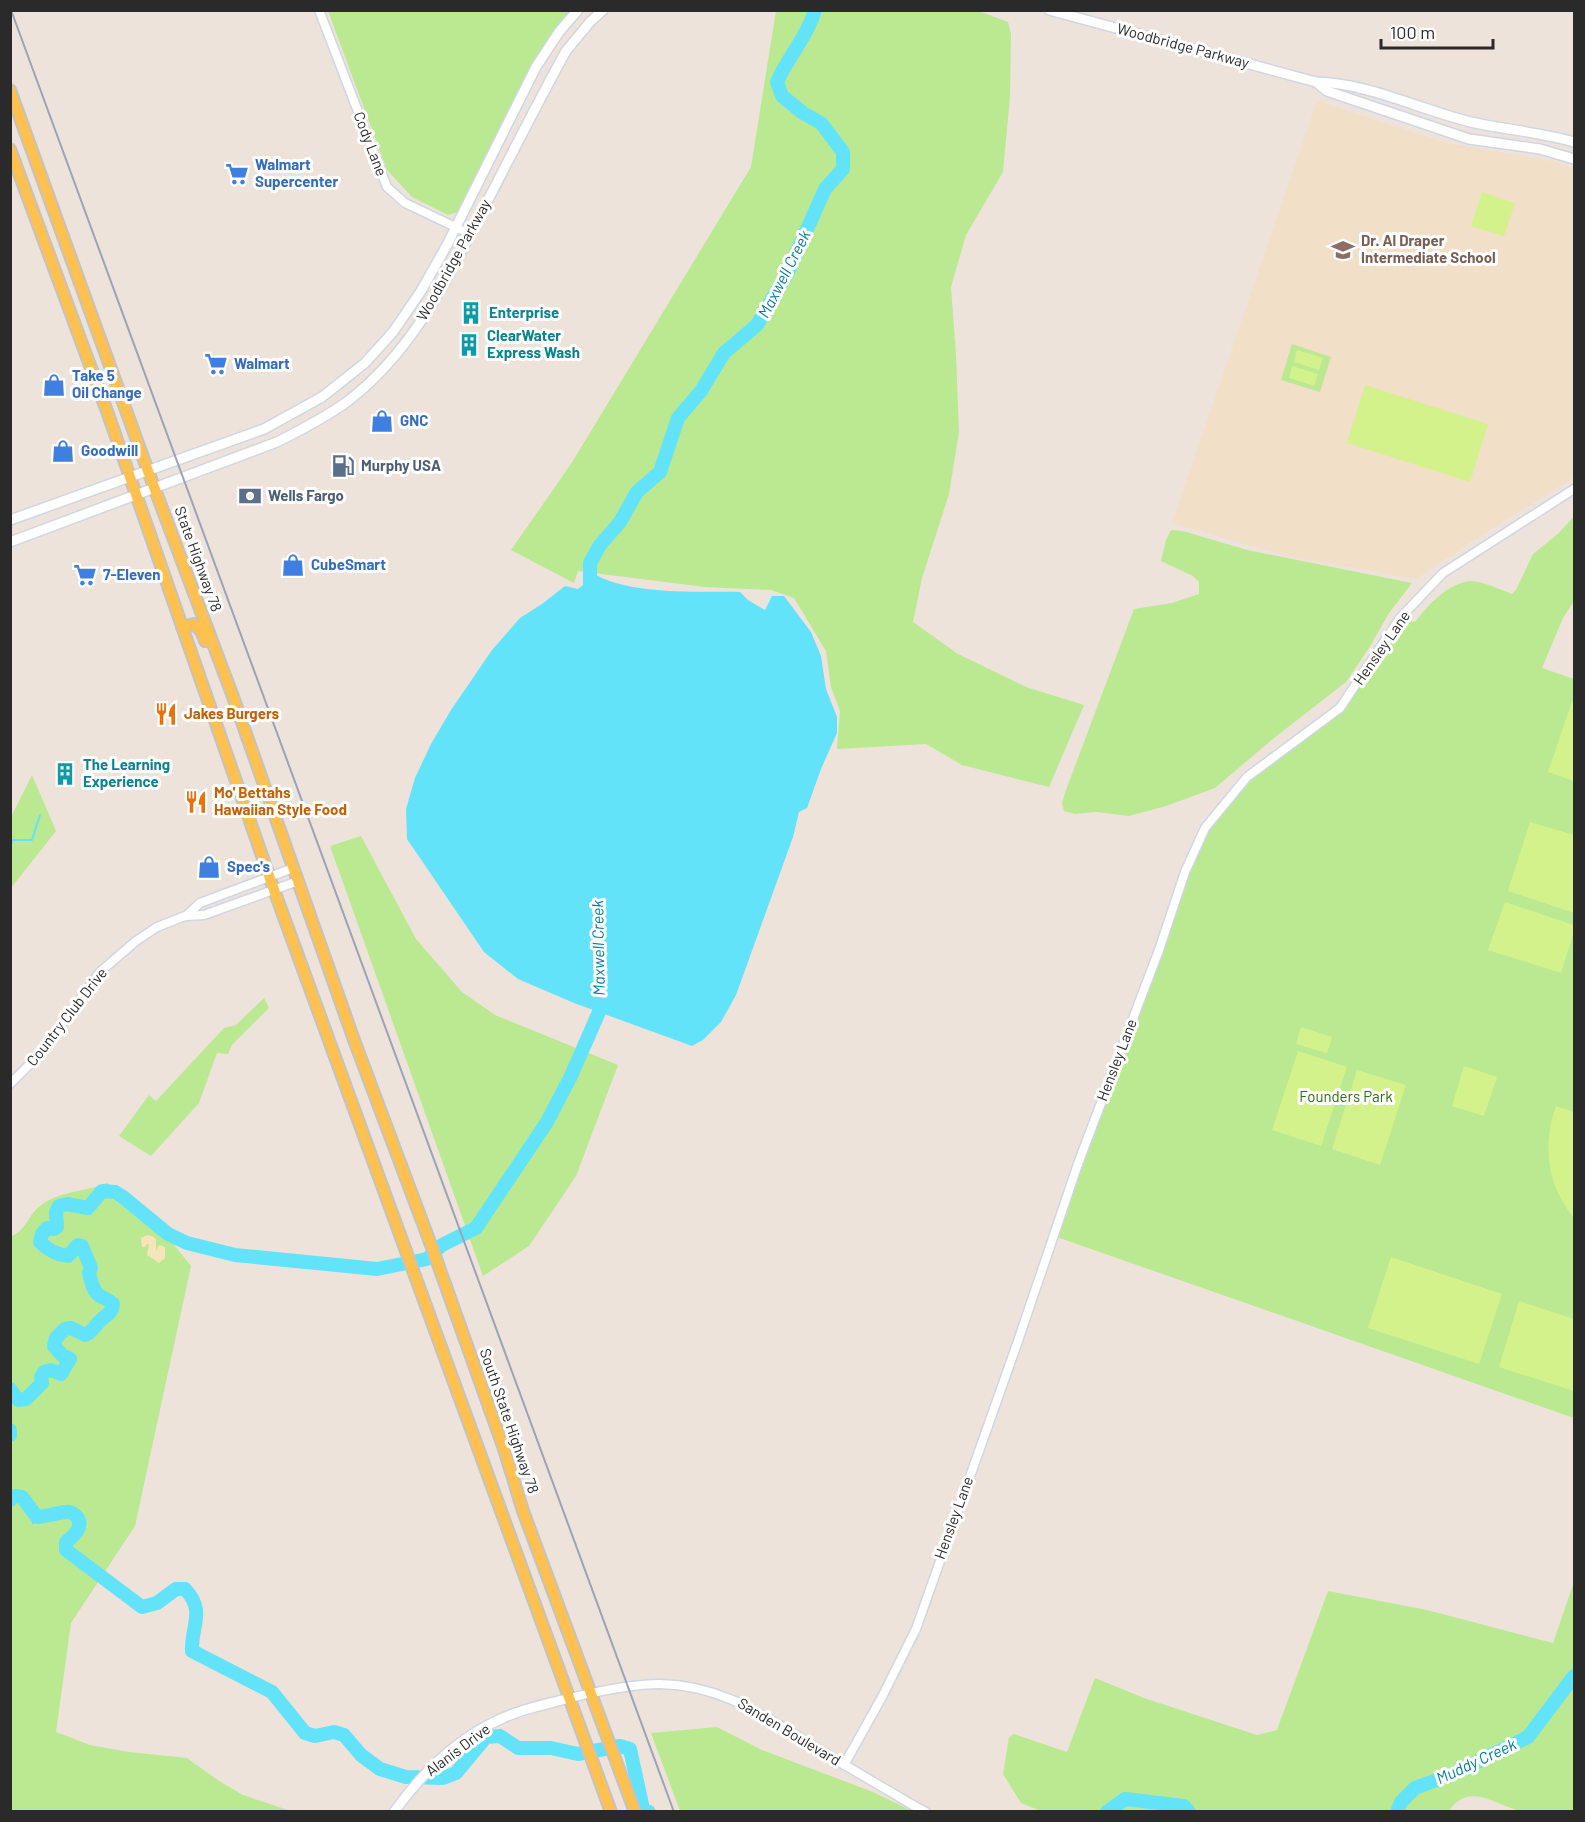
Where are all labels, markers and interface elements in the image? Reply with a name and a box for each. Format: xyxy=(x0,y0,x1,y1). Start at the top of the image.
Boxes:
scale bar xyxy=(1381,12,1494,50)
street label: Woodbridge Parkway xyxy=(1115,19,1251,71)
text: 100 m xyxy=(1390,21,1435,43)
street label: Cody Lane xyxy=(350,109,391,178)
place label: Walmart Supercenter xyxy=(255,155,338,190)
supermarket icon: Walmart Supercenter xyxy=(224,161,250,187)
street label: Woodbridge Parkway xyxy=(412,195,494,323)
water label: Maxwell Creek xyxy=(753,227,814,321)
place label: Dr. Al Draper Intermediate School xyxy=(1361,231,1496,266)
school or university icon: Dr. Al Draper Intermediate School xyxy=(1330,237,1356,263)
building icon: Enterprise xyxy=(458,300,484,326)
place label: Enterprise xyxy=(489,303,559,321)
place label: ClearWater Express Wash xyxy=(487,326,580,361)
building icon: ClearWater Express Wash xyxy=(456,332,482,358)
supermarket icon: Walmart xyxy=(203,351,229,377)
place label: Walmart xyxy=(234,354,290,372)
place label: Take 5 Oil Change xyxy=(72,366,142,401)
shop icon: Take 5 Oil Change xyxy=(41,372,67,398)
shop icon: GNC xyxy=(369,408,395,434)
place label: GNC xyxy=(400,411,428,429)
shop icon: Goodwill xyxy=(50,438,76,464)
place label: Goodwill xyxy=(81,441,138,459)
fuel station icon: Murphy USA xyxy=(330,453,356,479)
place label: Murphy USA xyxy=(361,456,441,474)
bank icon: Wells Fargo xyxy=(237,483,263,509)
place label: Wells Fargo xyxy=(268,486,344,504)
street label: State Highway 78 xyxy=(172,504,226,614)
shop icon: CubeSmart xyxy=(280,552,306,578)
place label: CubeSmart xyxy=(311,555,386,573)
supermarket icon: 7-Eleven xyxy=(72,562,98,588)
place label: 7-Eleven xyxy=(103,565,160,583)
street label: Hensley Lane xyxy=(1349,607,1413,688)
restaurant icon: Jakes Burgers xyxy=(153,701,179,727)
place label: Jakes Burgers xyxy=(184,704,280,722)
place label: The Learning Experience xyxy=(83,755,170,790)
building icon: The Learning Experience xyxy=(52,761,78,787)
place label: Mo' Bettahs Hawaiian Style Food xyxy=(214,783,347,818)
restaurant icon: Mo' Bettahs Hawaiian Style Food xyxy=(183,789,209,815)
shop icon: Spec's xyxy=(196,854,222,880)
place label: Spec's xyxy=(227,857,270,875)
water label: Maxwell Creek xyxy=(587,900,608,996)
street label: Country Club Drive xyxy=(22,964,110,1069)
street label: Hensley Lane xyxy=(1092,1016,1140,1103)
park label: Founders Park xyxy=(1299,1087,1393,1105)
street label: South State Highway 78 xyxy=(477,1346,543,1496)
street label: Hensley Lane xyxy=(930,1474,976,1561)
street label: Sanden Boulevard xyxy=(735,1693,844,1769)
street label: Alanis Drive xyxy=(422,1719,493,1779)
water label: Muddy Creek xyxy=(1433,1734,1519,1787)

